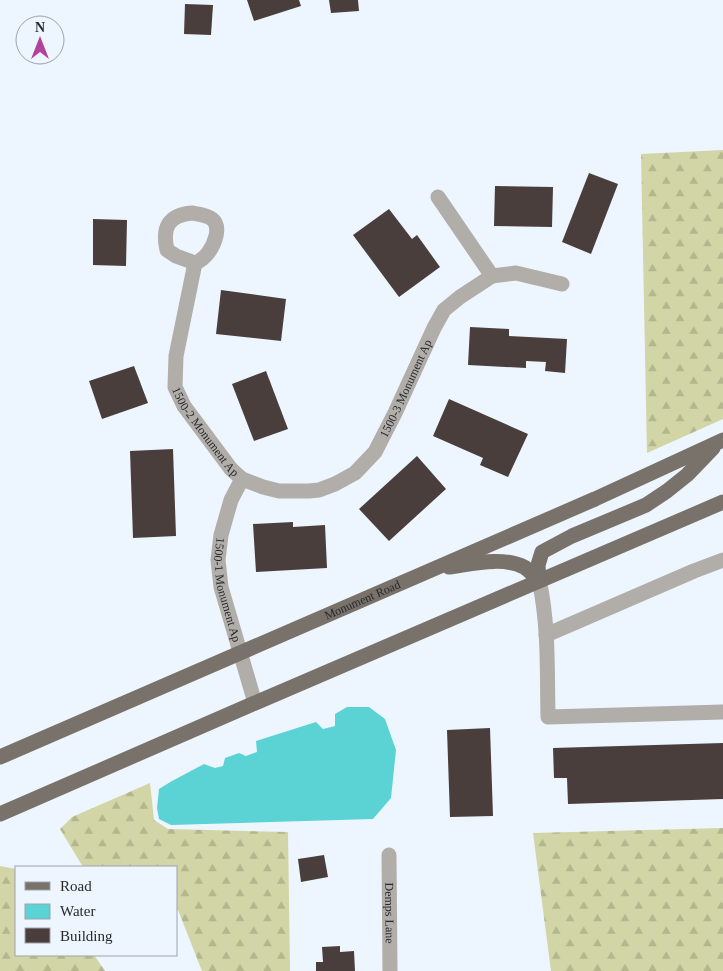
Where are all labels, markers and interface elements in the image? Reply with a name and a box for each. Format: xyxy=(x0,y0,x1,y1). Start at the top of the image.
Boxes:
north arrow xyxy=(15,15,65,65)
text: N xyxy=(35,20,45,35)
street label: 1500-3 Monument Ap xyxy=(377,337,435,440)
street label: 1500-2 Monument Ap xyxy=(169,385,241,479)
street label: 1500-1 Monument Ap xyxy=(211,537,244,644)
street label: Monument Road xyxy=(322,577,402,622)
legend xyxy=(15,866,178,956)
text: Road xyxy=(60,878,92,894)
street label: Demps Lane xyxy=(382,882,397,944)
text: Water xyxy=(60,903,95,919)
text: Building xyxy=(60,928,113,944)

